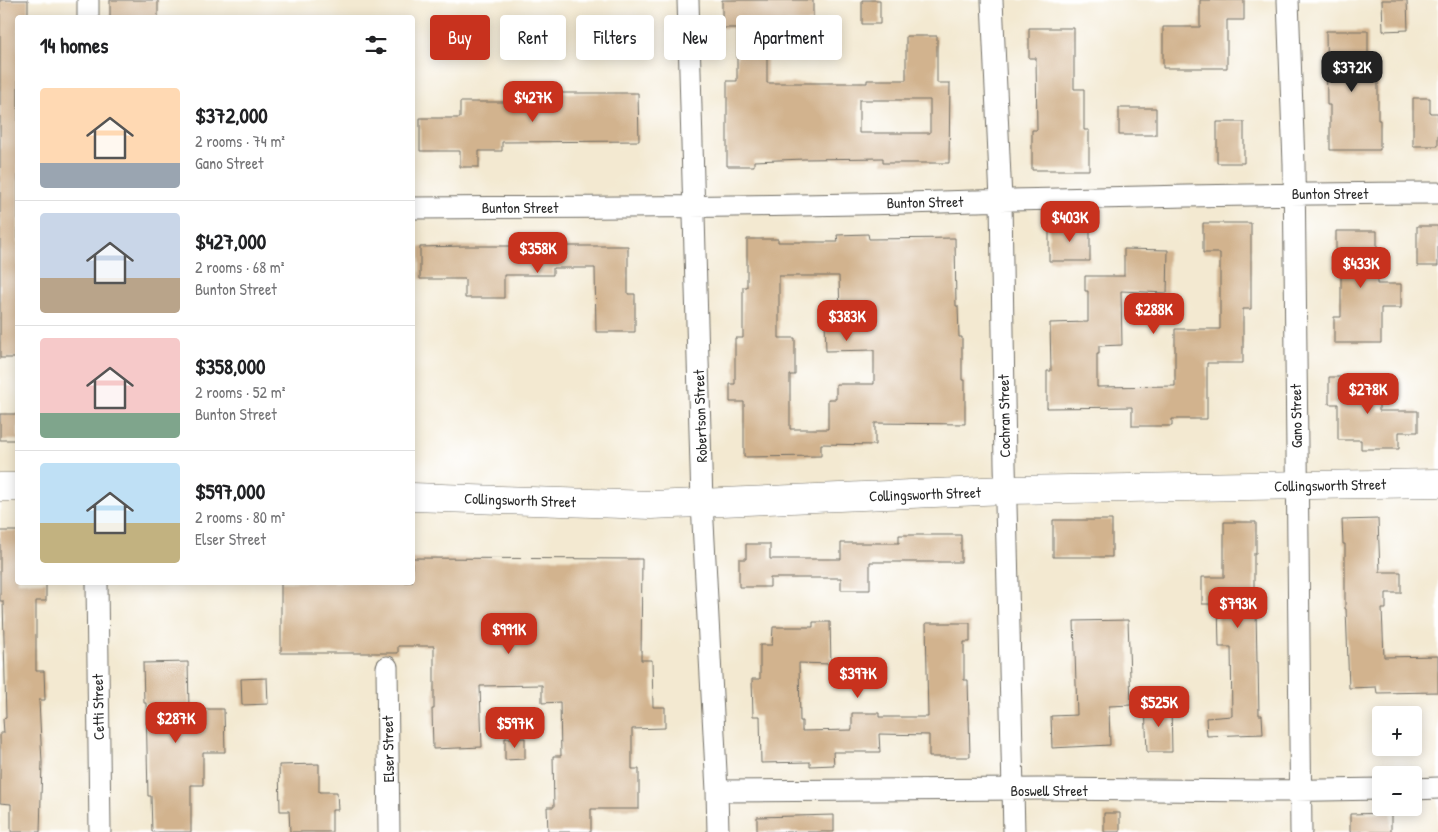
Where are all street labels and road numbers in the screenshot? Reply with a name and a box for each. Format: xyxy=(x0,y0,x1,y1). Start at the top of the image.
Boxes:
street label: Bunton Street xyxy=(1292,183,1369,204)
street label: Bunton Street xyxy=(886,191,964,213)
street label: Bunton Street xyxy=(482,197,559,218)
street label: Robertson Street xyxy=(688,368,712,463)
street label: Cochran Street xyxy=(993,373,1015,458)
street label: Gano Street xyxy=(1285,383,1307,448)
street label: Collingsworth Street xyxy=(1274,474,1387,496)
street label: Collingsworth Street xyxy=(869,482,982,506)
street label: Collingsworth Street xyxy=(464,488,577,512)
street label: Cetti Street xyxy=(87,673,109,740)
street label: Elser Street xyxy=(377,715,399,782)
street label: Boswell Street xyxy=(1010,780,1088,801)

